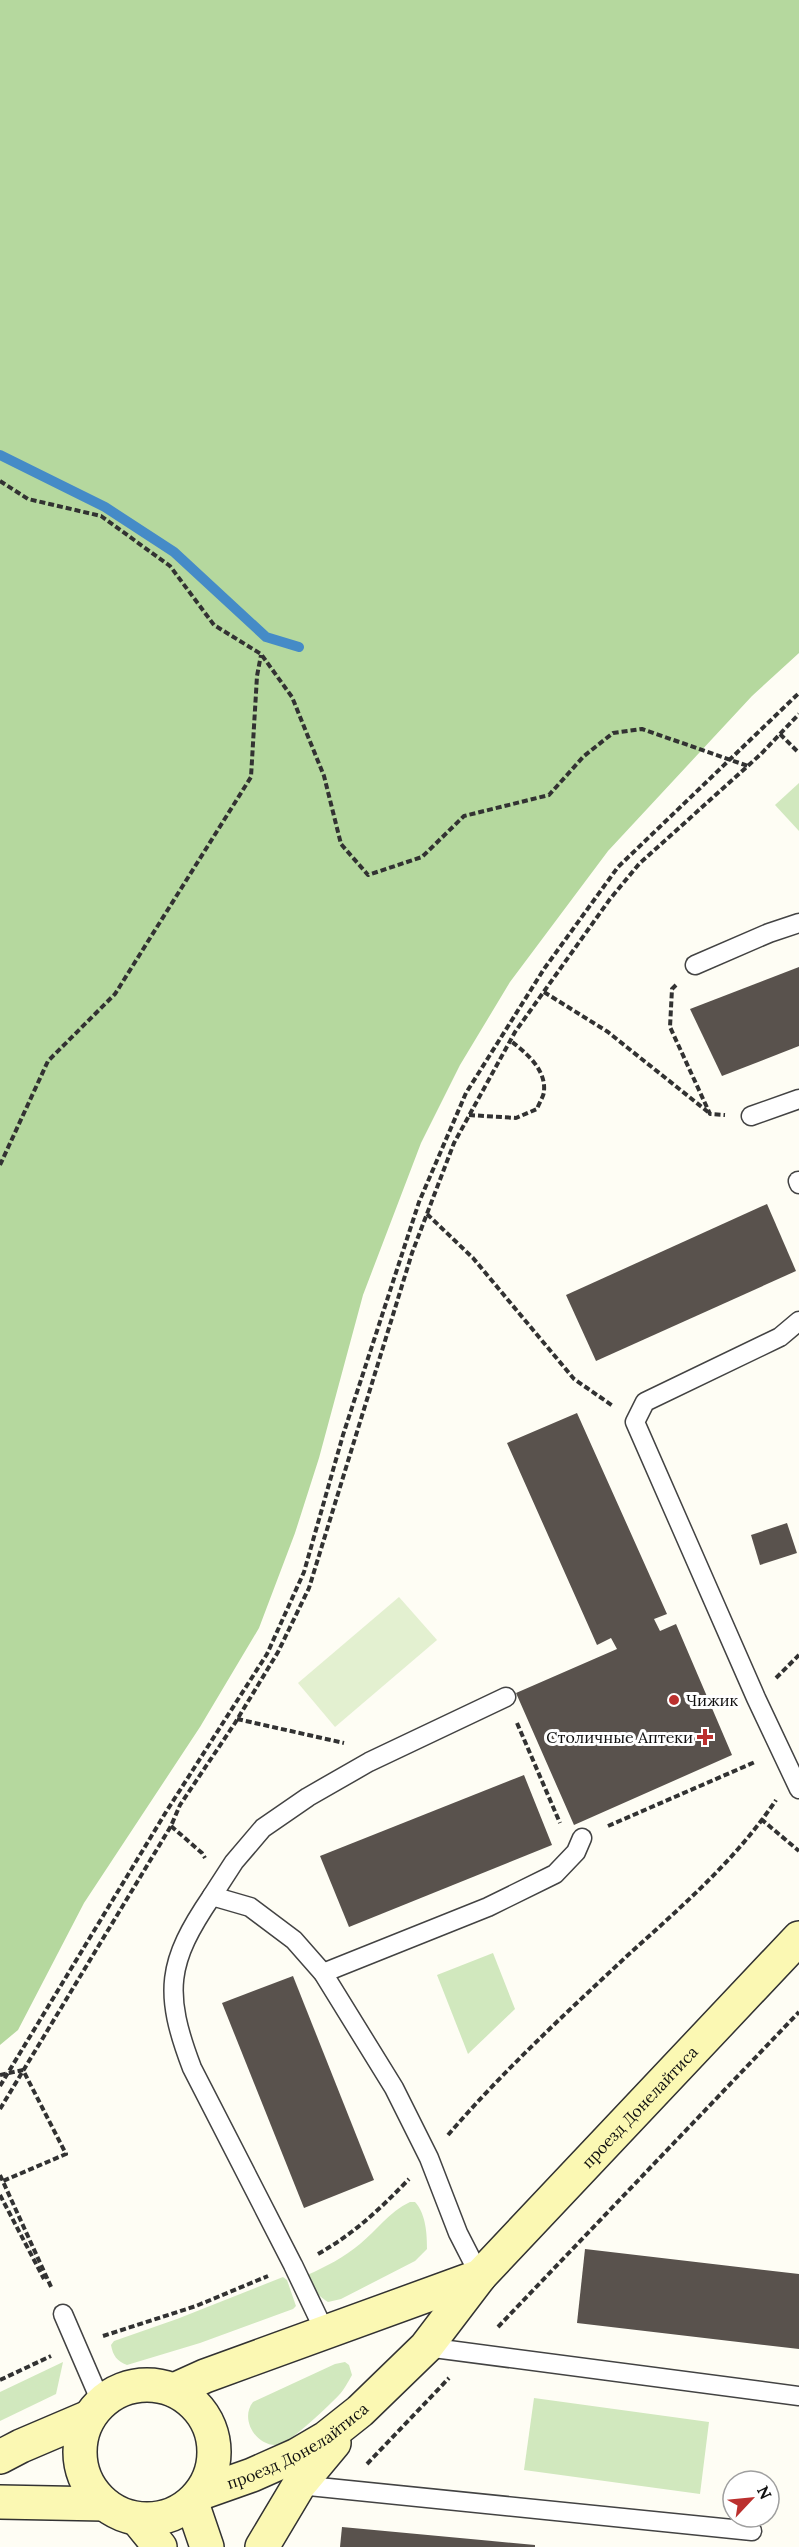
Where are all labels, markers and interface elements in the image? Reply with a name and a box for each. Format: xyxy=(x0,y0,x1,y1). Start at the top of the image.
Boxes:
place label: Чижик xyxy=(686,1690,739,1710)
marker: Чижик xyxy=(667,1693,681,1707)
place label: Столичные Аптеки xyxy=(546,1727,693,1747)
marker: Столичные Аптеки xyxy=(698,1730,712,1744)
street label: проезд Донелайтиса xyxy=(577,2042,702,2172)
street label: проезд Донелайтиса xyxy=(224,2398,372,2493)
north arrow xyxy=(721,2469,781,2529)
text: N xyxy=(753,2482,776,2502)

